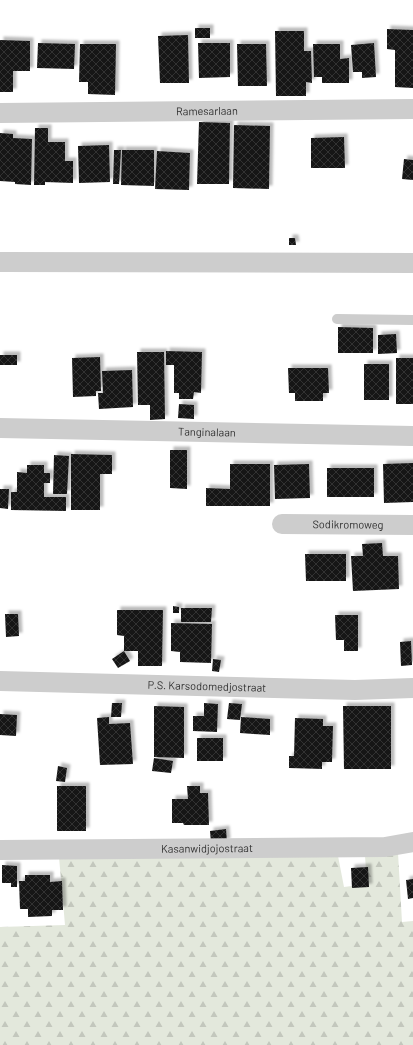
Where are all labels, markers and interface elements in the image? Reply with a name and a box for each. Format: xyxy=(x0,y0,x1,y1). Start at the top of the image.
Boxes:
street label: Ramesarlaan xyxy=(176,104,238,117)
street label: Tanginalaan xyxy=(178,424,236,439)
street label: Sodikromoweg xyxy=(312,517,384,531)
street label: P.S. Karsodomedjostraat xyxy=(148,678,266,694)
street label: Kasanwidjojostraat xyxy=(161,841,253,855)

